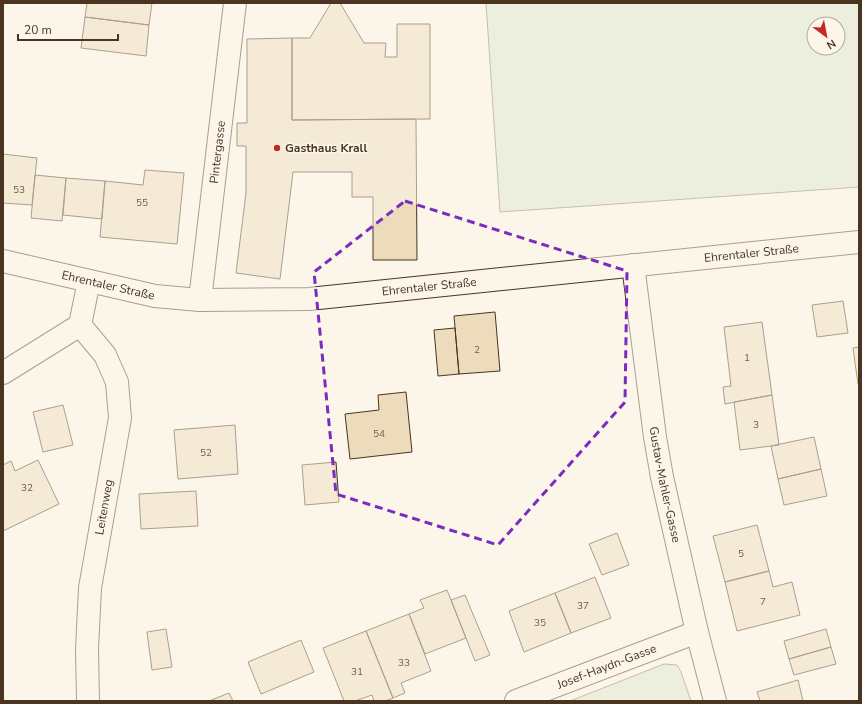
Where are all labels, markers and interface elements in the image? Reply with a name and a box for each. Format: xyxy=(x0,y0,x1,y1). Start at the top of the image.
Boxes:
scale bar xyxy=(18,16,118,42)
north arrow xyxy=(806,16,846,56)
text: 20 m xyxy=(24,22,52,38)
text: N xyxy=(824,36,839,53)
street label: Pintergasse xyxy=(206,120,229,184)
place label: Gasthaus Krall xyxy=(285,140,367,156)
marker: Gasthaus Krall xyxy=(272,143,282,153)
house number: 53 xyxy=(13,183,25,197)
house number: 55 xyxy=(136,196,148,210)
street label: Ehrentaler Straße xyxy=(703,240,800,266)
street label: Ehrentaler Straße xyxy=(60,267,156,304)
street label: Ehrentaler Straße xyxy=(381,274,477,299)
house number: 2 xyxy=(474,343,480,357)
house number: 1 xyxy=(744,351,750,365)
house number: 3 xyxy=(753,418,759,432)
street label: Gustav-Mahler-Gasse xyxy=(646,426,685,544)
house number: 54 xyxy=(373,427,385,441)
house number: 52 xyxy=(200,446,212,460)
street label: Leitenweg xyxy=(91,478,117,536)
house number: 32 xyxy=(21,481,33,495)
house number: 5 xyxy=(738,547,744,561)
house number: 7 xyxy=(760,595,766,609)
house number: 37 xyxy=(577,599,589,613)
house number: 35 xyxy=(534,616,546,630)
street label: Josef-Haydn-Gasse xyxy=(554,640,659,693)
house number: 33 xyxy=(398,656,410,670)
house number: 31 xyxy=(351,665,363,679)

